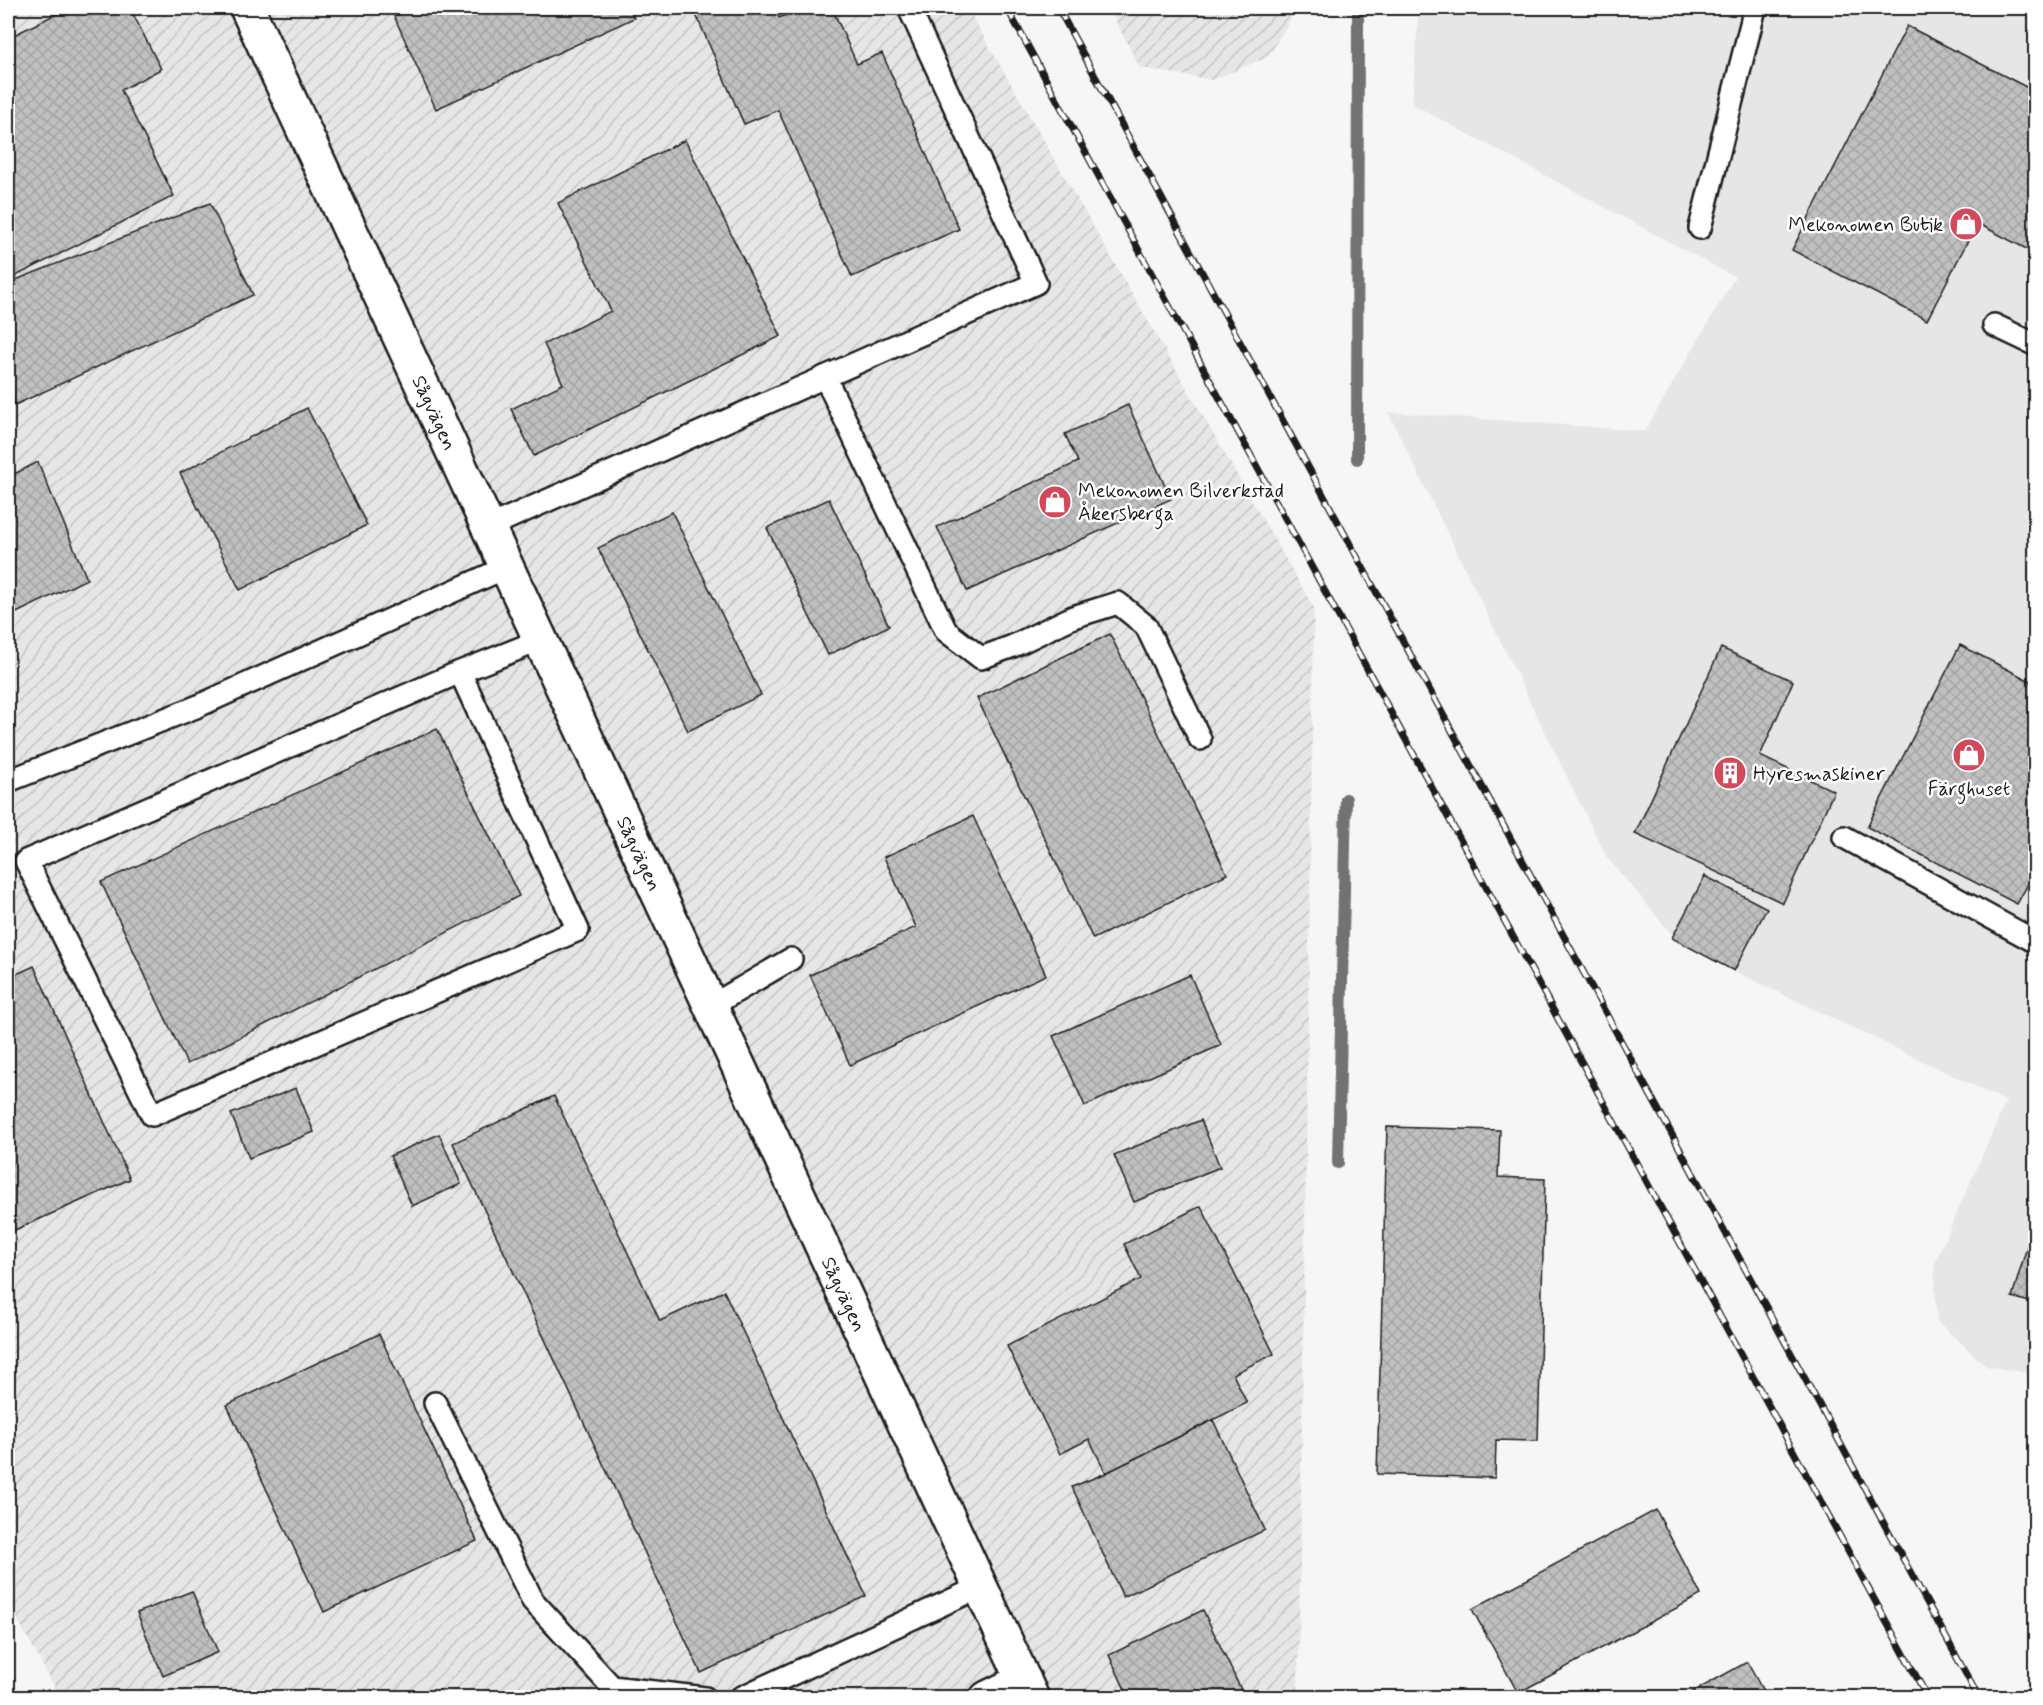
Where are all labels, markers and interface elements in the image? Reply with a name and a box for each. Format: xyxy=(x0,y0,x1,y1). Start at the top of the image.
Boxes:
shop icon: Mekonomen Butik xyxy=(1948,206,1984,242)
place label: Mekonomen Butik xyxy=(1788,212,1943,239)
street label: Sågvägen xyxy=(404,371,463,455)
place label: Mekonomen Bilverkstad Åkersberga xyxy=(1078,478,1284,530)
shop icon: Mekonomen Bilverkstad Åkersberga xyxy=(1037,484,1073,520)
shop icon: Färghuset xyxy=(1951,737,1987,773)
building icon: Hyresmaskiner xyxy=(1712,755,1748,791)
place label: Hyresmaskiner xyxy=(1753,761,1886,788)
place label: Färghuset xyxy=(1928,776,2010,805)
street label: Sågvägen xyxy=(609,812,667,896)
street label: Sågvägen xyxy=(814,1253,872,1337)

